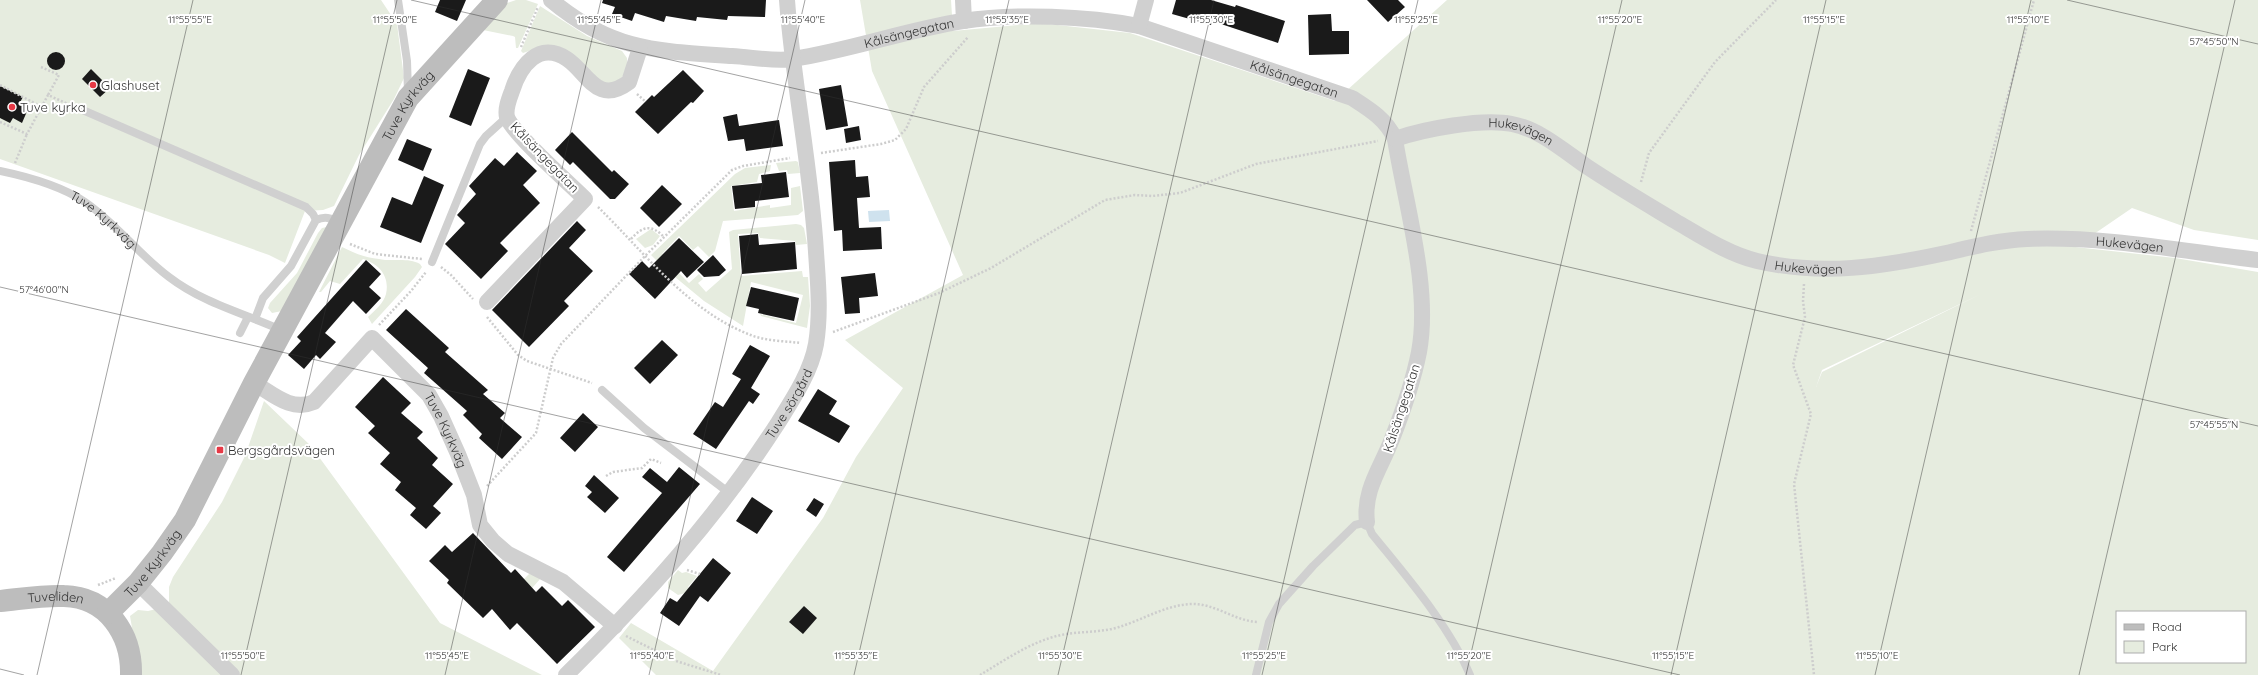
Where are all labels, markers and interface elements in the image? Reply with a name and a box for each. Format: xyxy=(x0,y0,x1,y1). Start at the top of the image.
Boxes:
text: 11°55'55"E xyxy=(168,13,212,26)
text: 11°55'50"E xyxy=(373,13,418,26)
text: 11°55'45"E xyxy=(577,13,621,26)
text: 11°55'40"E xyxy=(781,13,825,26)
text: 11°55'35"E xyxy=(985,13,1029,26)
text: 11°55'30"E xyxy=(1189,13,1233,26)
text: 11°55'25"E xyxy=(1394,13,1438,26)
text: 11°55'20"E xyxy=(1598,13,1643,26)
text: 11°55'15"E xyxy=(1803,13,1845,26)
text: 11°55'10"E xyxy=(2007,13,2050,26)
street label: Kålsängegatan xyxy=(862,15,955,51)
text: 57°45'50"N xyxy=(2189,35,2239,48)
street label: Kålsängegatan xyxy=(1248,56,1340,101)
street label: Tuve Kyrkväg xyxy=(378,67,437,144)
place label: Glashuset xyxy=(101,77,160,93)
marker: Glashuset xyxy=(88,80,98,90)
place label: Tuve kyrka xyxy=(20,99,86,115)
marker: Tuve kyrka xyxy=(7,102,17,112)
street label: Hukevägen xyxy=(1488,114,1556,149)
street label: Kålsängegatan xyxy=(507,118,583,196)
street label: Tuve Kyrkväg xyxy=(67,187,140,252)
street label: Hukevägen xyxy=(2095,232,2165,256)
street label: Hukevägen xyxy=(1774,257,1843,277)
text: 57°46'00"N xyxy=(19,283,69,296)
street label: Kålsängegatan xyxy=(1379,362,1423,454)
street label: Tuve sörgård xyxy=(762,366,816,442)
street label: Tuve Kyrkväg xyxy=(421,389,471,470)
text: 57°45'55"N xyxy=(2190,418,2238,431)
place label: Bergsgårdsvägen xyxy=(228,442,335,458)
marker: Bergsgårdsvägen xyxy=(215,445,225,455)
street label: Tuve Kyrkväg xyxy=(121,526,184,600)
street label: Tuveliden xyxy=(27,588,86,607)
legend xyxy=(2116,611,2246,663)
text: Road xyxy=(2152,619,2182,634)
text: Park xyxy=(2152,639,2177,654)
text: 11°55'50"E xyxy=(221,649,266,662)
text: 11°55'45"E xyxy=(425,649,469,662)
text: 11°55'40"E xyxy=(630,649,674,662)
text: 11°55'35"E xyxy=(834,649,878,662)
text: 11°55'30"E xyxy=(1038,649,1082,662)
text: 11°55'25"E xyxy=(1242,649,1286,662)
text: 11°55'20"E xyxy=(1447,649,1492,662)
text: 11°55'15"E xyxy=(1652,649,1694,662)
text: 11°55'10"E xyxy=(1856,649,1899,662)

